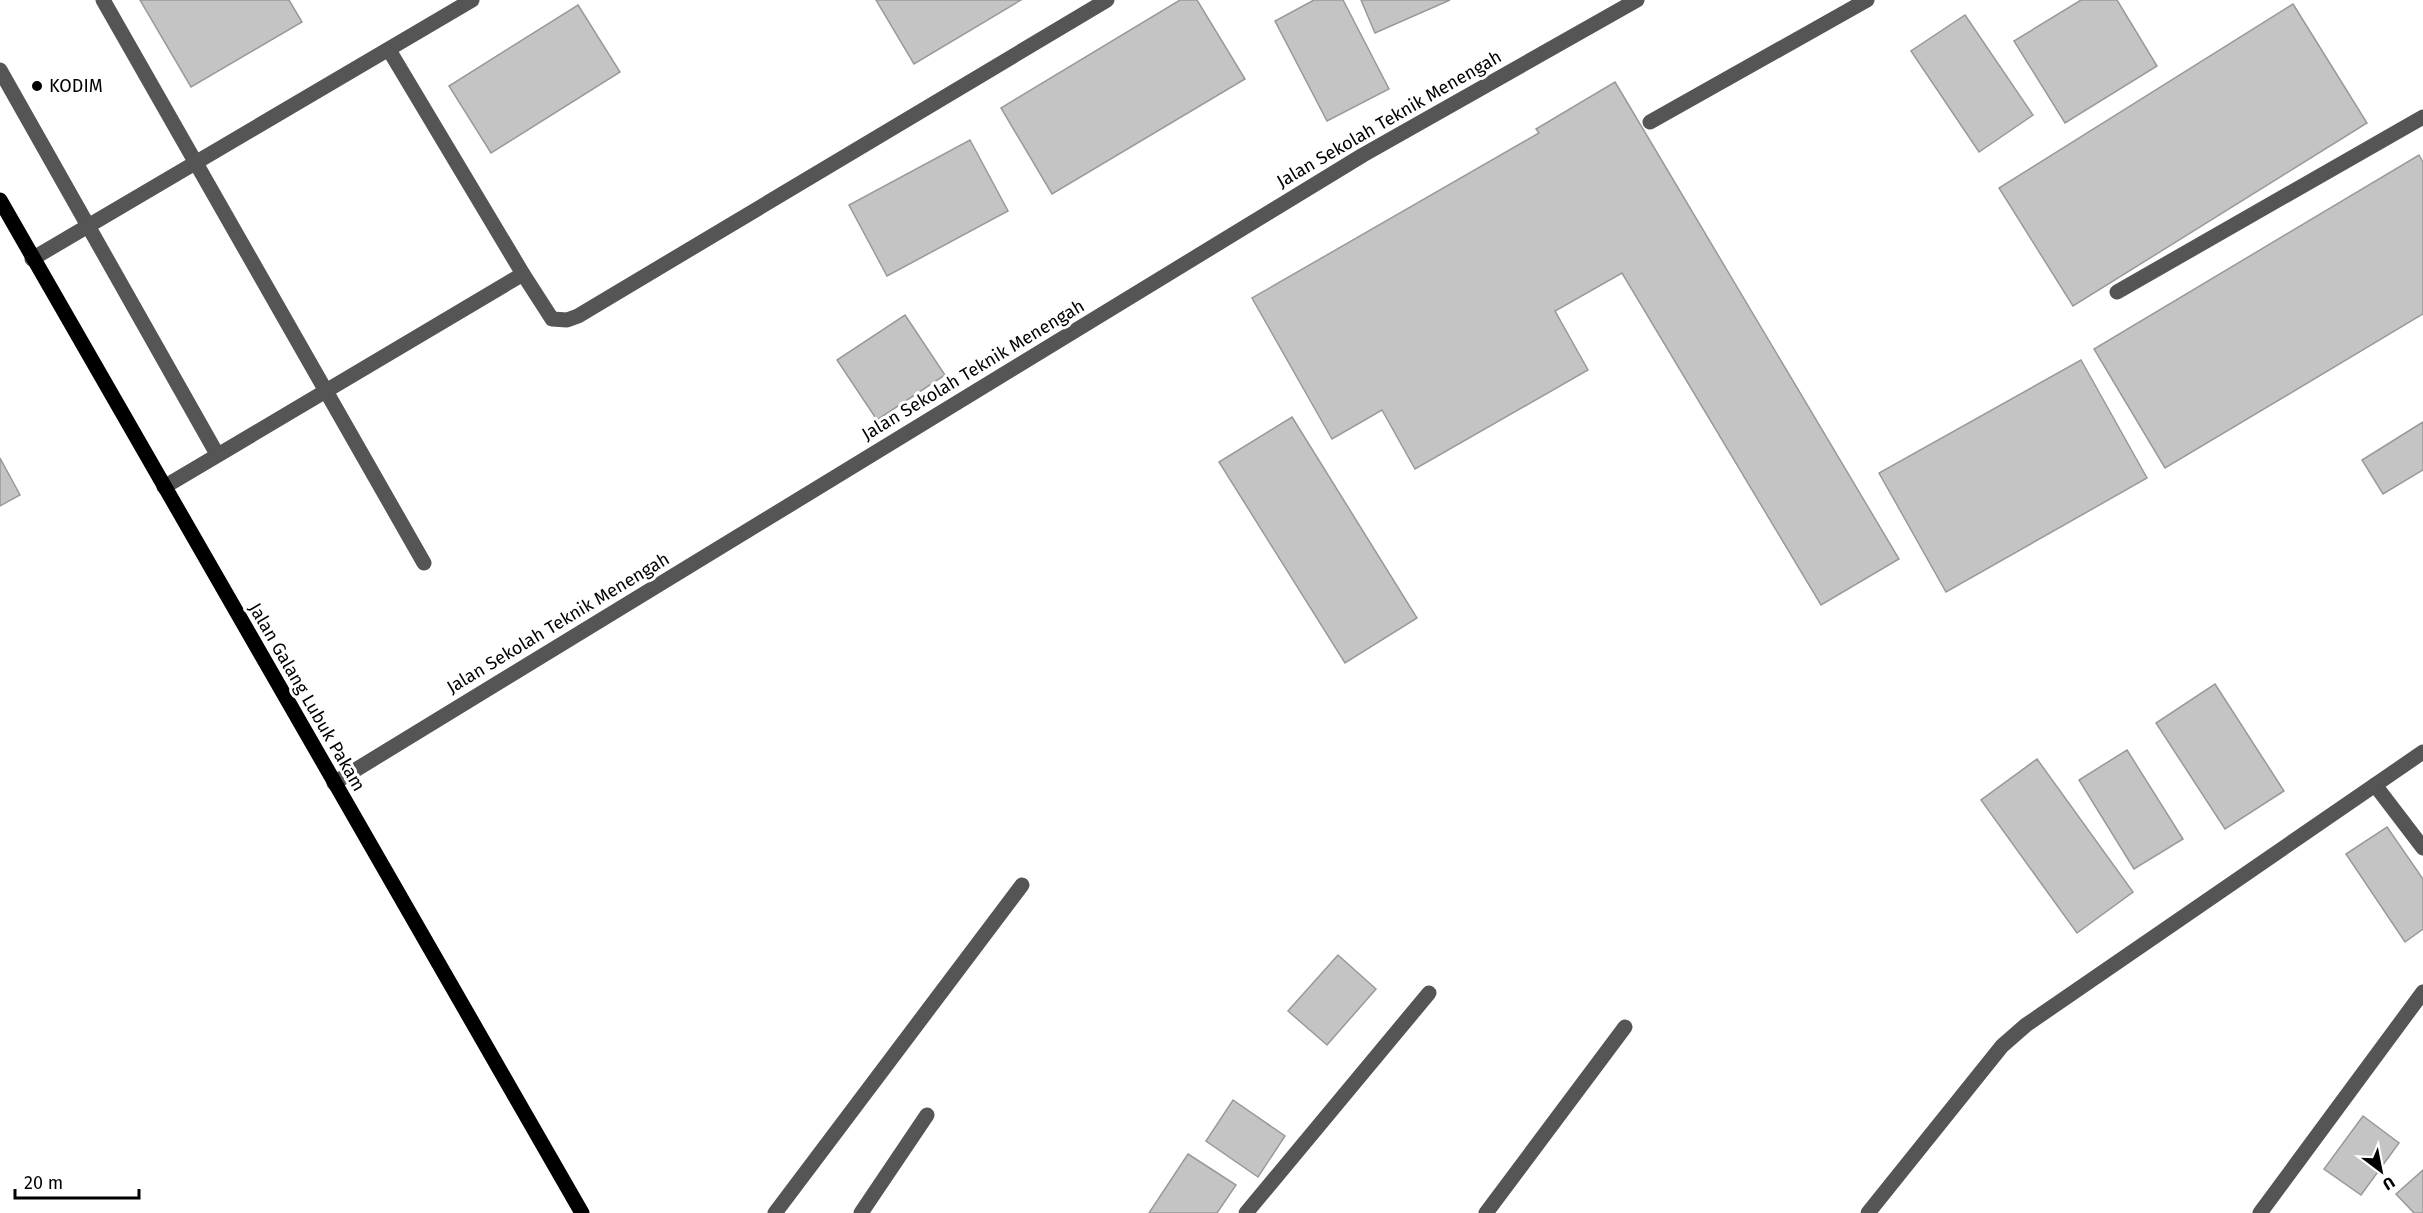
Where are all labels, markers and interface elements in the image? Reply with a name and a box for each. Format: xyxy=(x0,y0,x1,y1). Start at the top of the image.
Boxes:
street label: Jalan Sekolah Teknik Menengah xyxy=(1273,45,1505,193)
place label: KODIM xyxy=(49,75,103,97)
marker: KODIM xyxy=(30,79,44,93)
street label: Jalan Sekolah Teknik Menengah xyxy=(858,295,1088,445)
street label: Jalan Sekolah Teknik Menengah xyxy=(443,548,673,698)
street label: Jalan Galang Lubuk Pakam xyxy=(244,599,370,795)
north arrow xyxy=(2351,1141,2411,1201)
scale bar xyxy=(15,1162,140,1200)
text: 20 m xyxy=(24,1172,63,1194)
text: U xyxy=(2379,1172,2398,1194)

